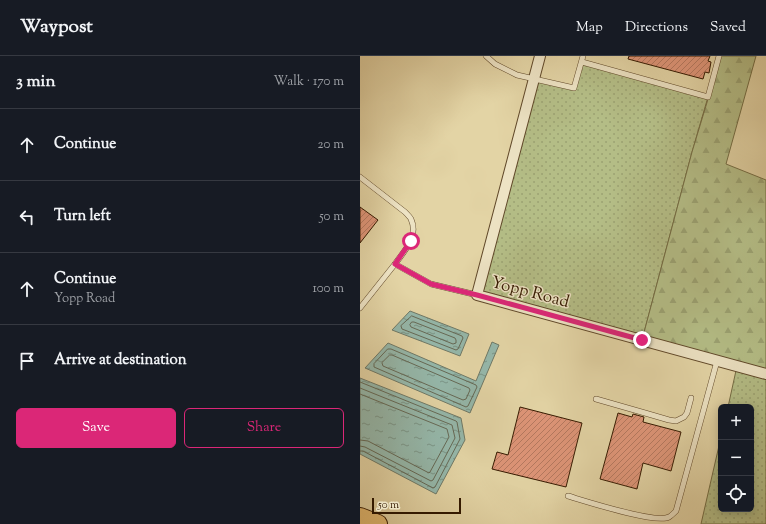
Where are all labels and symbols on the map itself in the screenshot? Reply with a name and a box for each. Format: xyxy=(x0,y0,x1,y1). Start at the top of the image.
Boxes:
route start xyxy=(402,232,420,250)
street label: Yopp Road xyxy=(488,271,572,315)
route end xyxy=(633,331,651,349)
scale bar xyxy=(372,496,461,515)

